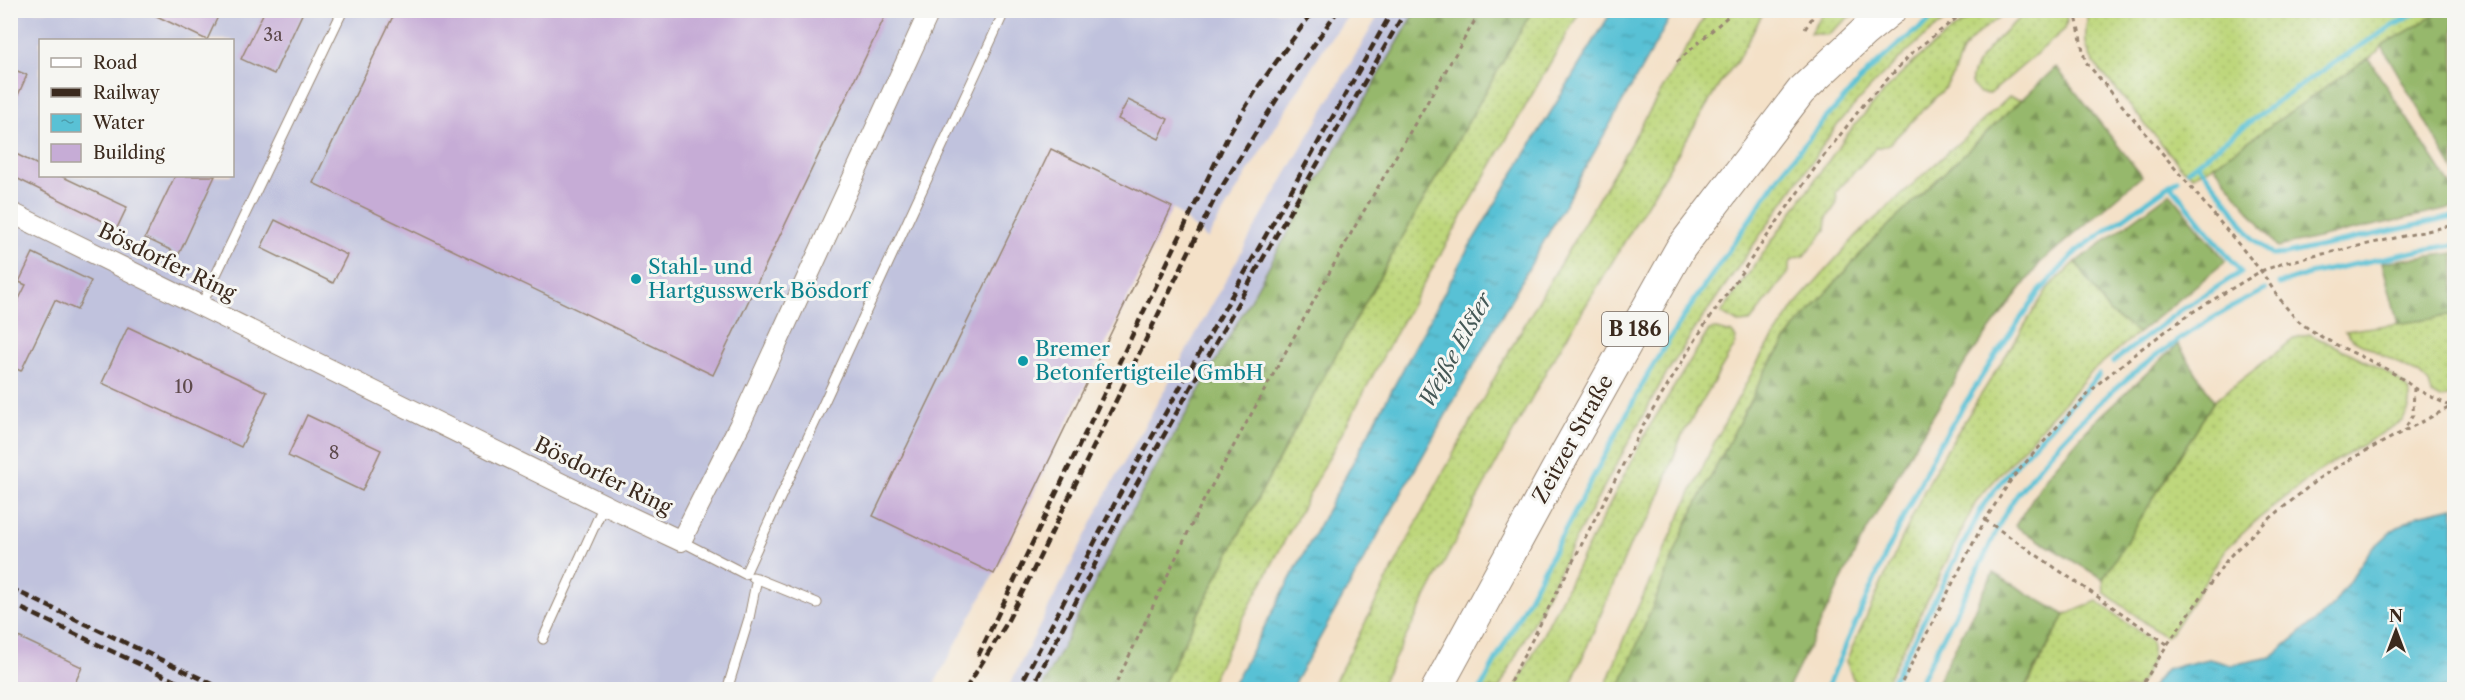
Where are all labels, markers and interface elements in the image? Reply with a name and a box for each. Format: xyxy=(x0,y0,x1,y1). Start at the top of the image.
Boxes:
house number: 3a xyxy=(263,24,283,46)
legend xyxy=(39,39,234,177)
text: Road xyxy=(93,52,138,74)
text: Railway xyxy=(93,82,161,104)
text: Water xyxy=(92,112,145,134)
text: Building xyxy=(93,142,165,164)
street label: Bösdorfer Ring xyxy=(94,217,241,306)
place label: Stahl- und Hartgusswerk Bösdorf xyxy=(648,254,871,303)
marker: Stahl- und Hartgusswerk Bösdorf xyxy=(629,272,643,286)
water label: Weiße Elster xyxy=(1413,286,1499,412)
road number: B 186 xyxy=(1602,312,1668,346)
place label: Bremer Betonfertigteile GmbH xyxy=(1035,336,1263,385)
marker: Bremer Betonfertigteile GmbH xyxy=(1016,354,1030,368)
street label: Zeitzer Straße xyxy=(1527,370,1618,507)
house number: 10 xyxy=(175,376,193,398)
street label: Bösdorfer Ring xyxy=(530,431,677,520)
house number: 8 xyxy=(329,442,339,464)
north arrow xyxy=(2366,601,2426,661)
text: N xyxy=(2389,606,2403,626)

